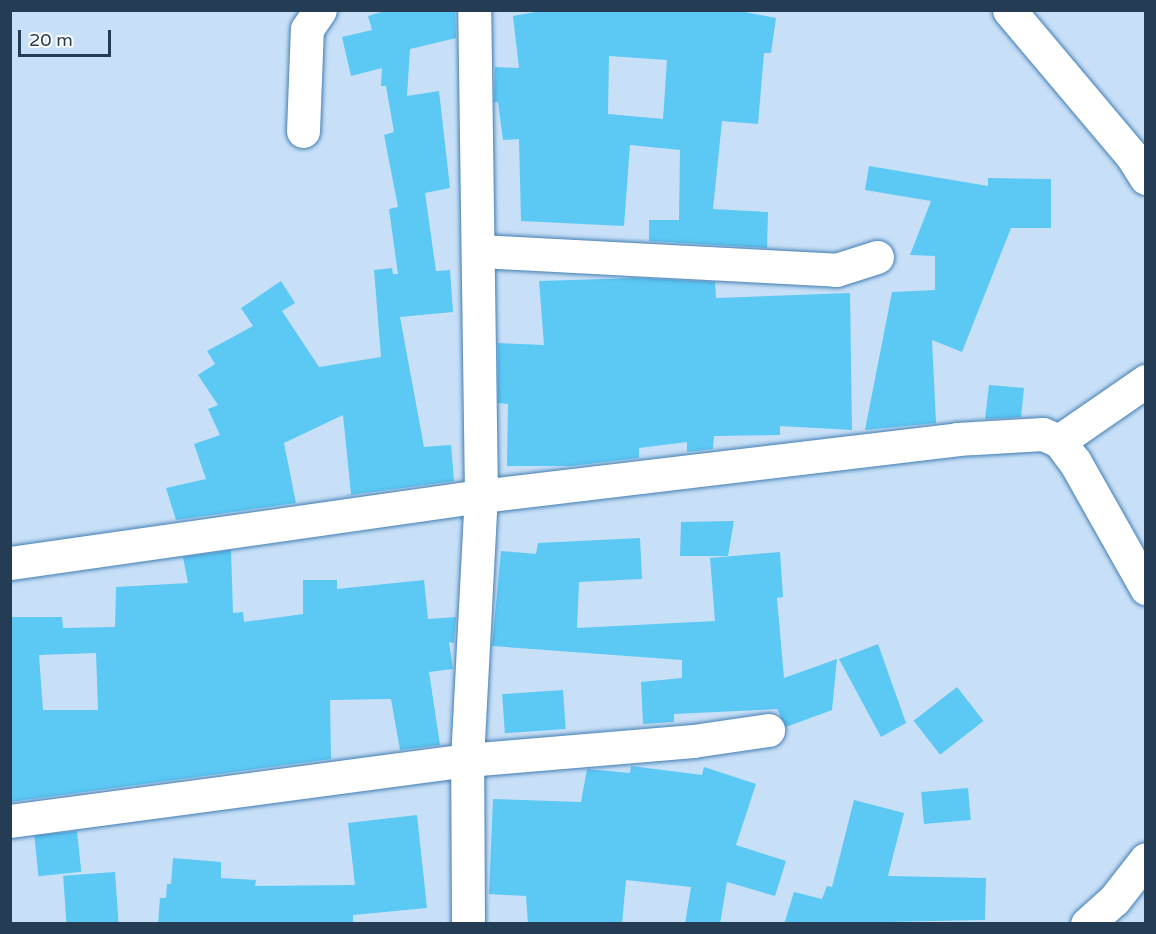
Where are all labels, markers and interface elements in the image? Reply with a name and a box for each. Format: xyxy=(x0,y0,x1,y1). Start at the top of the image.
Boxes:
scale bar xyxy=(21,18,114,56)
text: 20 m xyxy=(29,29,73,51)

